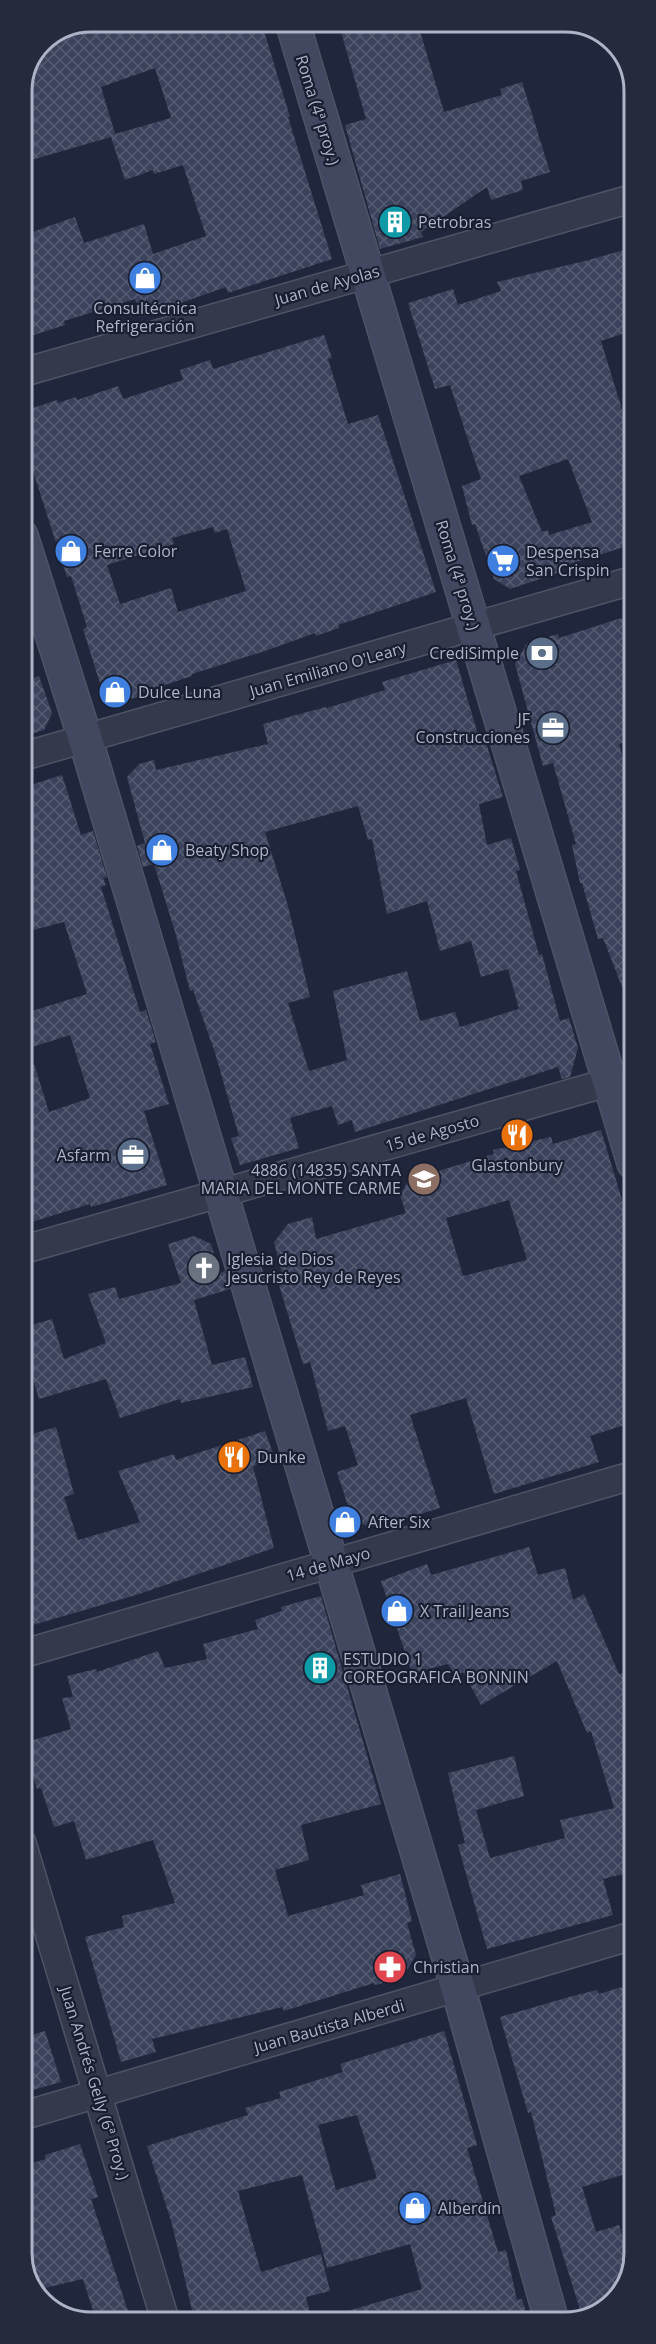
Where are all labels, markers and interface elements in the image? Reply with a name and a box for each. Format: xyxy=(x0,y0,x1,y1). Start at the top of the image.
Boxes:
street label: Roma (4ª proy.) xyxy=(291,52,345,168)
building icon: Petrobras xyxy=(377,204,413,240)
place label: Petrobras xyxy=(418,211,491,233)
shop icon: Consultécnica Refrigeración xyxy=(127,260,163,296)
street label: Juan de Ayolas xyxy=(270,260,382,311)
place label: Consultécnica Refrigeración xyxy=(93,297,197,337)
street label: Roma (4ª proy.) xyxy=(431,517,485,633)
shop icon: Ferre Color xyxy=(53,533,89,569)
place label: Ferre Color xyxy=(94,540,178,562)
place label: Despensa San Crispin xyxy=(526,541,610,581)
supermarket icon: Despensa San Crispin xyxy=(485,543,521,579)
bank icon: CrediSimple xyxy=(524,635,560,671)
street label: Juan Emiliano O'Leary xyxy=(245,636,410,702)
place label: CrediSimple xyxy=(429,642,519,664)
shop icon: Dulce Luna xyxy=(97,674,133,710)
place label: Dulce Luna xyxy=(138,681,221,703)
place label: JF Construcciones xyxy=(415,708,530,748)
office icon: JF Construcciones xyxy=(535,710,571,746)
shop icon: Beaty Shop xyxy=(144,832,180,868)
place label: Beaty Shop xyxy=(185,839,269,861)
street label: 15 de Agosto xyxy=(382,1109,482,1157)
restaurant icon: Glastonbury xyxy=(499,1117,535,1153)
office icon: Asfarm xyxy=(115,1137,151,1173)
place label: Asfarm xyxy=(57,1144,110,1166)
place label: Glastonbury xyxy=(471,1154,564,1176)
place label: 4886 (14835) SANTA MARIA DEL MONTE CARME xyxy=(201,1159,402,1199)
school or university icon: 4886 (14835) SANTA MARIA DEL MONTE CARME xyxy=(406,1161,442,1197)
place label: Iglesia de Dios Jesucristo Rey de Reyes xyxy=(225,1248,401,1288)
church icon: Iglesia de Dios Jesucristo Rey de Reyes xyxy=(186,1250,222,1286)
restaurant icon: Dunke xyxy=(216,1439,252,1475)
place label: Dunke xyxy=(257,1446,306,1468)
shop icon: After Six xyxy=(327,1504,363,1540)
place label: After Six xyxy=(368,1511,431,1533)
street label: 14 de Mayo xyxy=(283,1542,373,1586)
shop icon: X Trail Jeans xyxy=(379,1593,415,1629)
place label: X Trail Jeans xyxy=(420,1600,509,1622)
place label: ESTUDIO 1 COREOGRAFICA BONNIN xyxy=(343,1648,529,1688)
building icon: ESTUDIO 1 COREOGRAFICA BONNIN xyxy=(302,1650,338,1686)
pharmacy icon: Christian xyxy=(372,1949,408,1985)
place label: Christian xyxy=(413,1956,480,1978)
street label: Juan Andrés Gelly (6ª Proy.) xyxy=(54,1982,135,2183)
street label: Juan Bautista Alberdi xyxy=(249,1994,407,2059)
shop icon: Alberdín xyxy=(397,2190,433,2226)
place label: Alberdín xyxy=(438,2197,501,2219)

